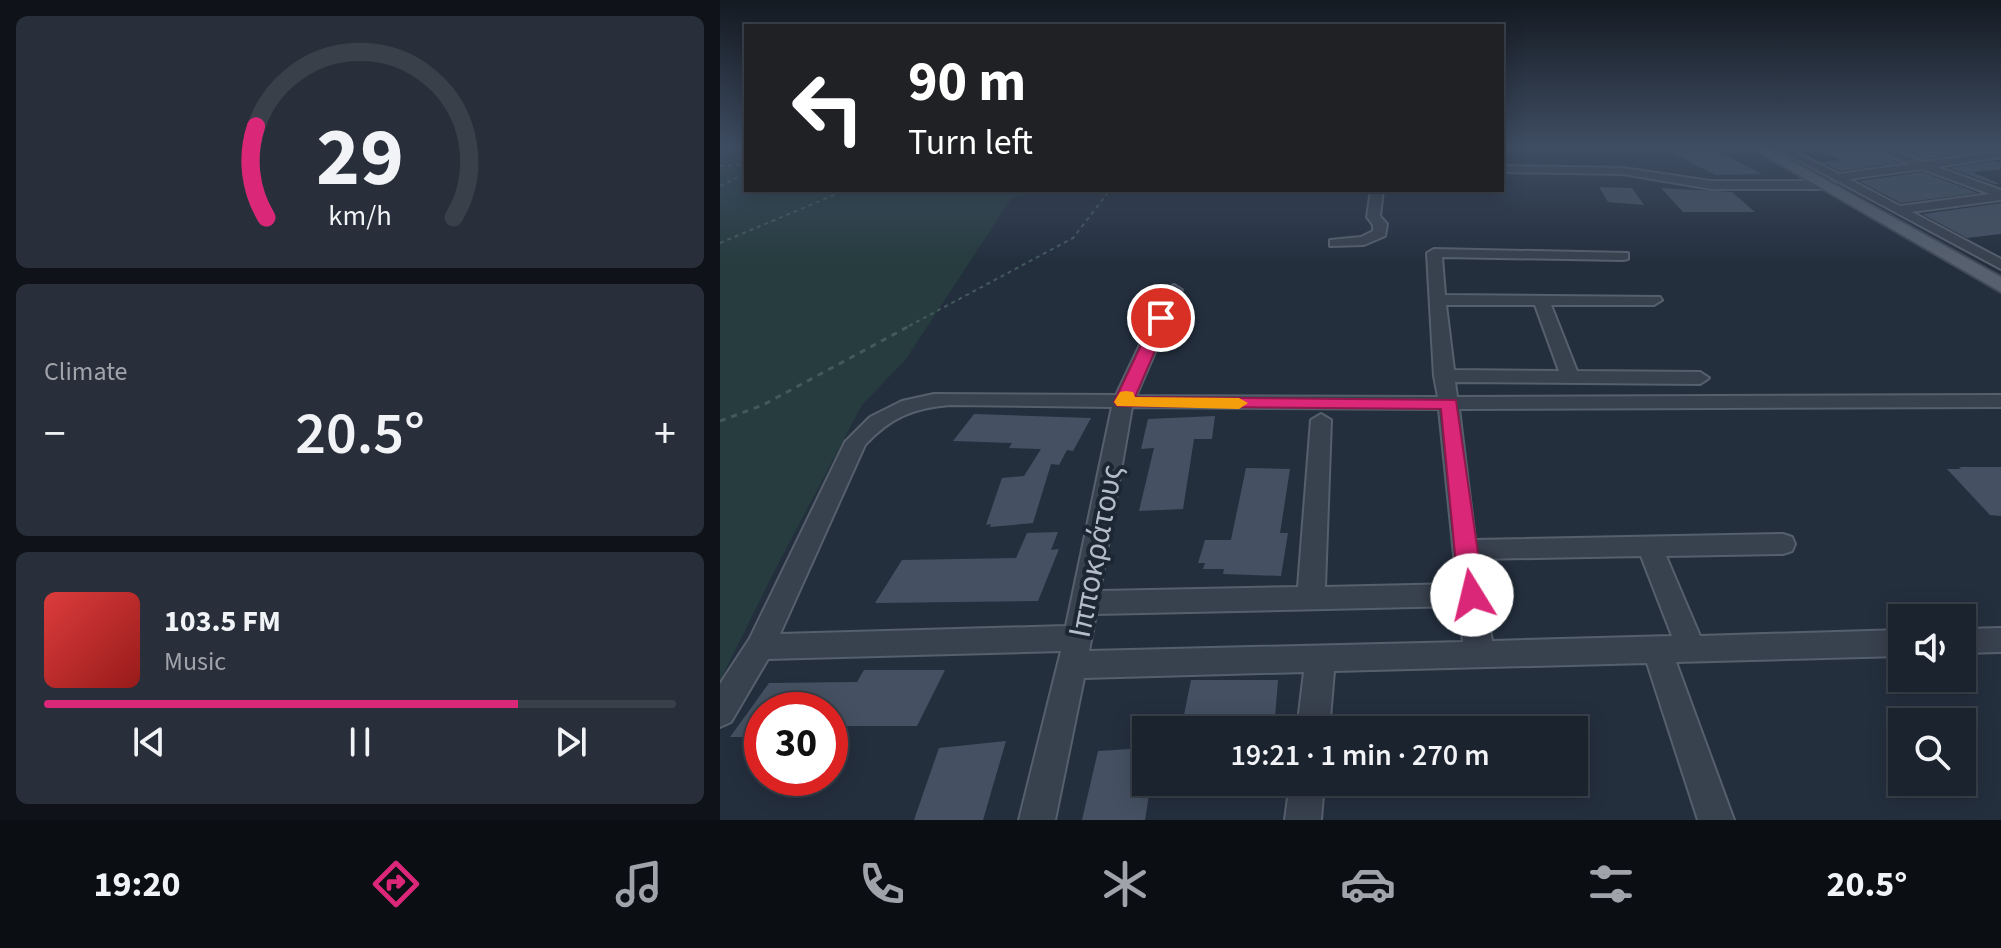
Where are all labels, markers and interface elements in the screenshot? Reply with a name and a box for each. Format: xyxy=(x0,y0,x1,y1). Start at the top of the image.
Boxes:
text: 90 m xyxy=(908,43,1026,122)
icon: left xyxy=(776,56,880,160)
text: 29 xyxy=(316,99,404,217)
text: Turn left xyxy=(908,117,1033,168)
text: km/h xyxy=(328,196,392,236)
pin xyxy=(1127,284,1195,352)
icon: arrive xyxy=(1139,296,1183,340)
text: Climate xyxy=(44,353,128,390)
text: 20.5° xyxy=(295,392,425,477)
text: − xyxy=(44,403,66,466)
text: + xyxy=(654,403,676,466)
street label: Ιπποκράτους xyxy=(1057,461,1135,642)
position arrow xyxy=(1430,553,1514,637)
text: 103.5 FM xyxy=(164,600,281,643)
map controls xyxy=(1888,604,1976,796)
button: sound xyxy=(1888,604,1976,692)
text: Music xyxy=(164,643,226,680)
speed limit sign: 30 xyxy=(744,692,848,796)
button: search xyxy=(1888,708,1976,796)
icon: previous xyxy=(127,720,171,764)
icon: pause xyxy=(338,720,382,764)
icon: next xyxy=(549,720,593,764)
text: 19:21 · 1 min · 270 m xyxy=(1230,734,1490,777)
icon: directions xyxy=(368,856,424,912)
icon: music xyxy=(611,856,667,912)
icon: phone xyxy=(854,856,910,912)
icon: climate xyxy=(1097,856,1153,912)
icon: car xyxy=(1340,856,1396,912)
icon: filters xyxy=(1583,856,1639,912)
text: 19:20 xyxy=(94,859,180,910)
text: 20.5° xyxy=(1826,859,1907,910)

